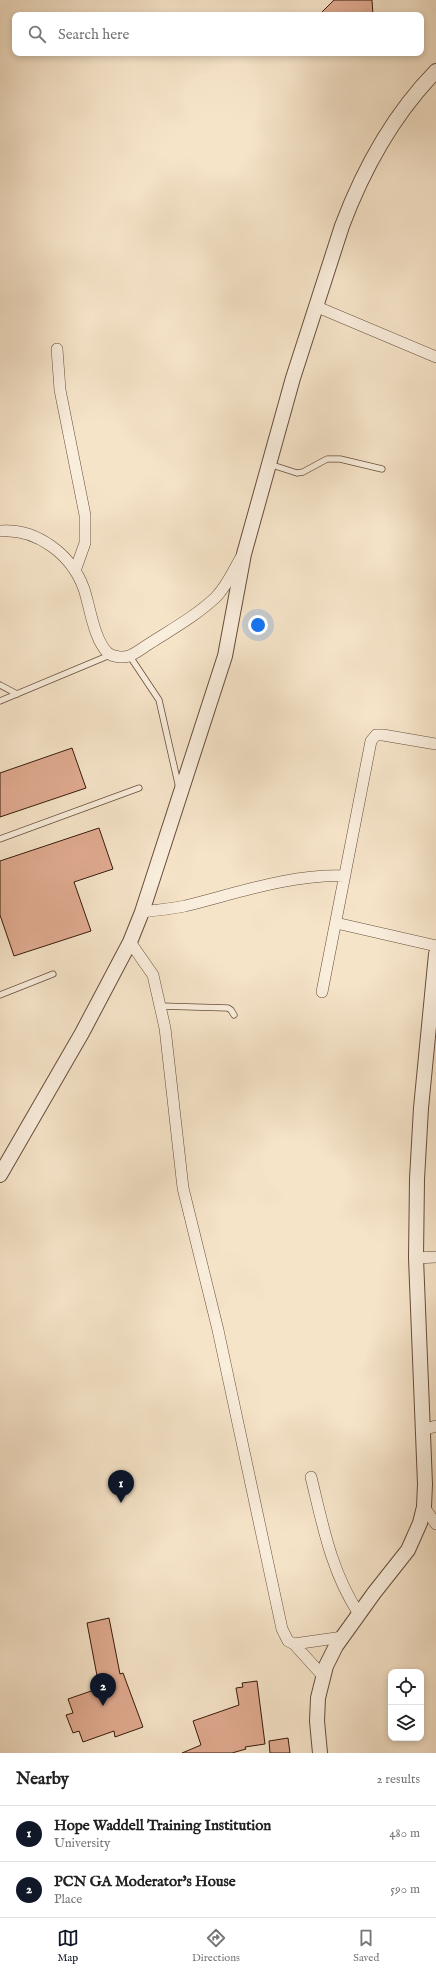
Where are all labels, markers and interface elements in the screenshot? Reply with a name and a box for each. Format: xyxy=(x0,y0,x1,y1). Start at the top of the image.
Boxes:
search box xyxy=(12,12,424,56)
icon: search xyxy=(26,23,48,45)
text: Search here xyxy=(58,25,129,44)
your location xyxy=(248,615,268,635)
pin: 1 xyxy=(108,1470,134,1503)
map controls xyxy=(388,1669,424,1741)
button: locate xyxy=(388,1669,424,1705)
pin: 2 xyxy=(90,1673,116,1706)
button: layers xyxy=(388,1705,424,1741)
text: Nearby xyxy=(16,1769,69,1790)
text: 2 results xyxy=(376,1771,420,1788)
text: Hope Waddell Training Institution xyxy=(54,1816,271,1835)
text: 1 xyxy=(27,1825,31,1842)
text: 480 m xyxy=(389,1825,420,1842)
text: University xyxy=(54,1835,110,1852)
text: PCN GA Moderator's House xyxy=(54,1872,236,1891)
text: 2 xyxy=(26,1881,32,1898)
text: 590 m xyxy=(390,1881,420,1898)
text: Place xyxy=(54,1891,82,1908)
tab: Map xyxy=(57,1927,79,1965)
tab: Directions xyxy=(192,1927,240,1965)
tab: Saved xyxy=(353,1927,379,1965)

